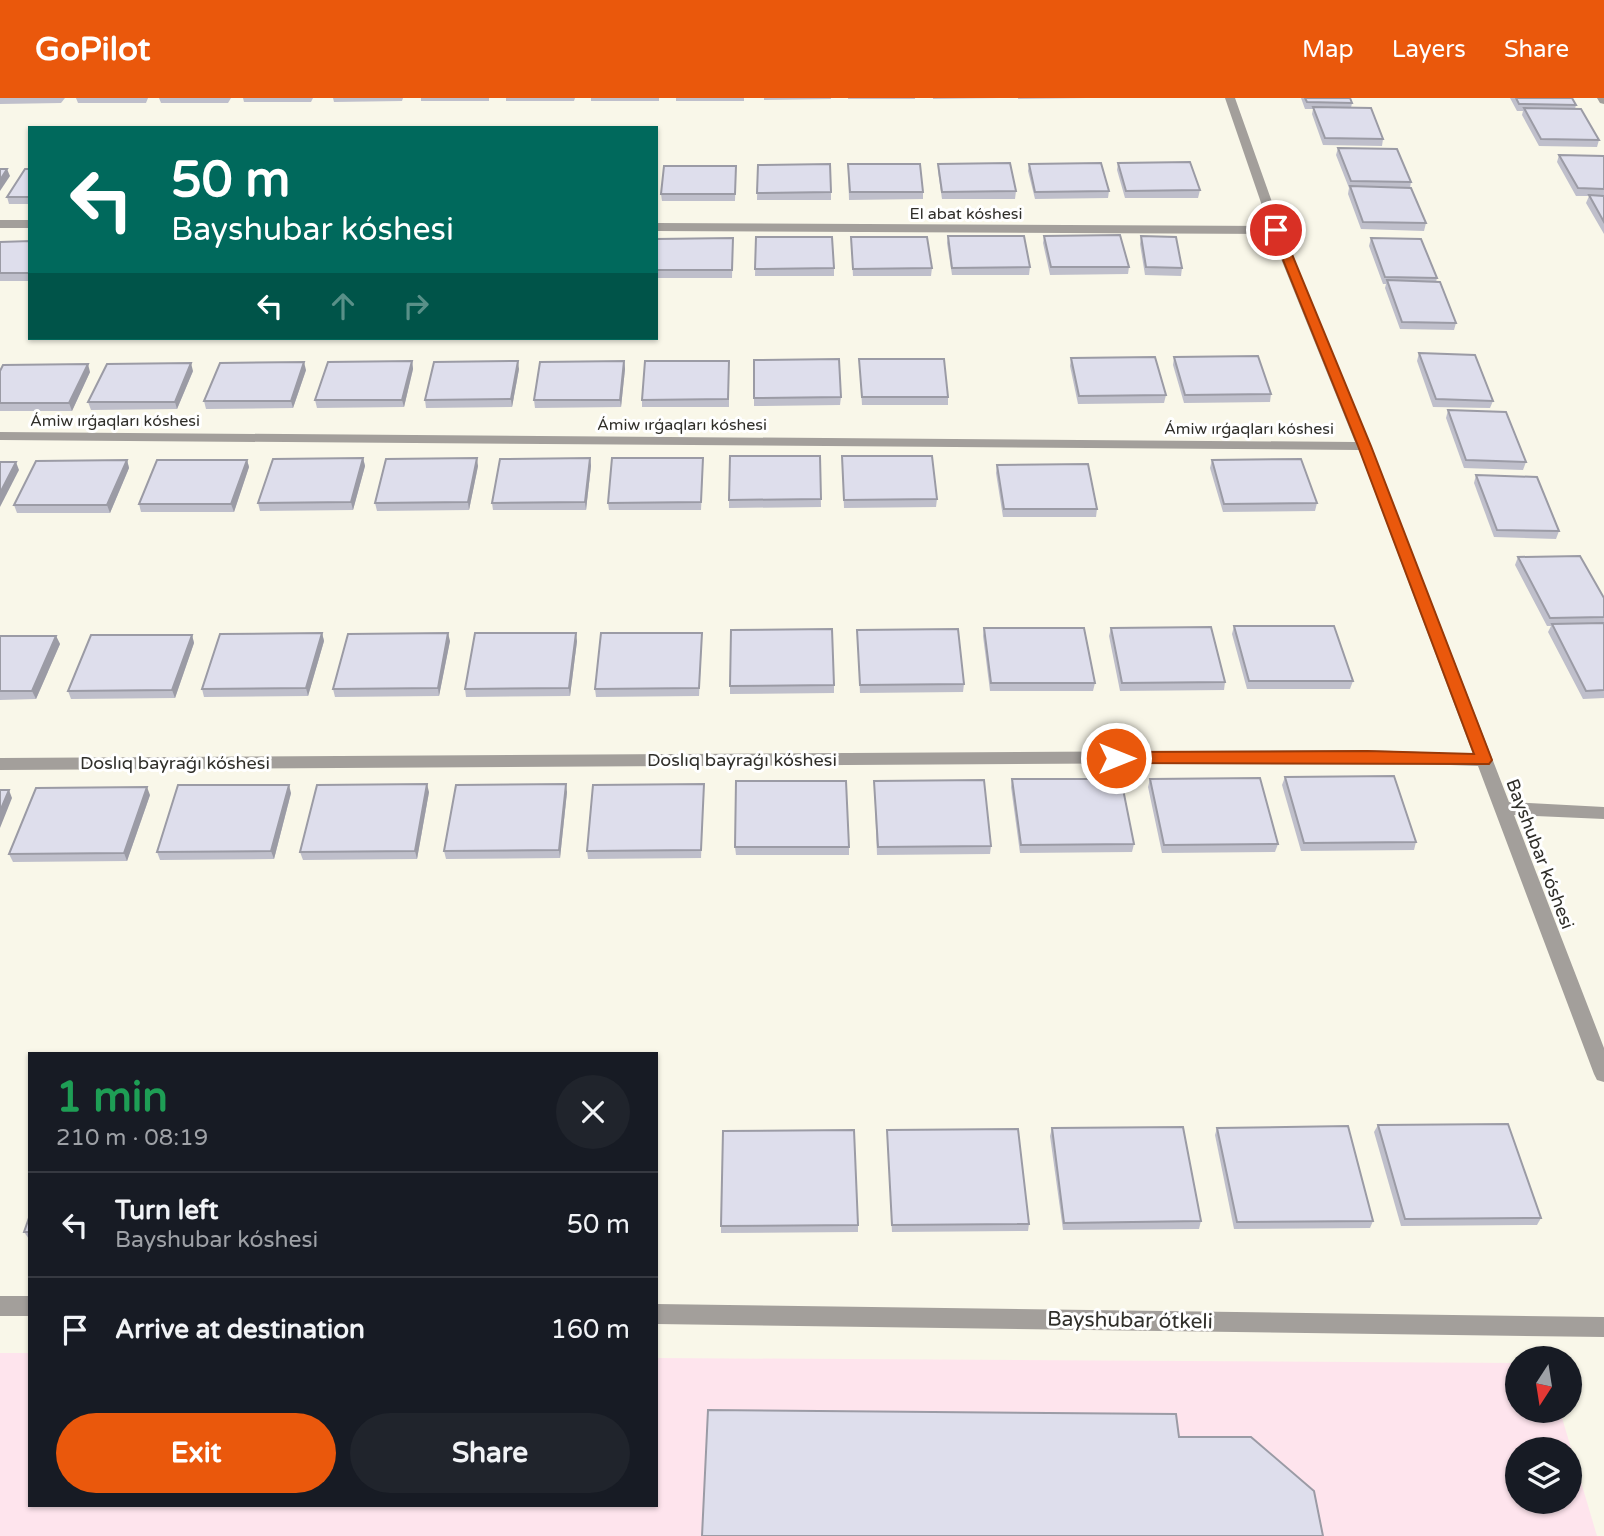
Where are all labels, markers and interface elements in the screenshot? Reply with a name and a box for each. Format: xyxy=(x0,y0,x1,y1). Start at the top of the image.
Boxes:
text: GoPilot xyxy=(35,30,150,69)
text: Map xyxy=(1302,35,1354,64)
text: Layers xyxy=(1392,35,1466,64)
text: Share xyxy=(1504,35,1569,64)
text: 50 m xyxy=(171,151,290,210)
icon: left xyxy=(56,154,147,245)
pin xyxy=(1246,200,1306,260)
street label: El abat kóshesi xyxy=(910,204,1022,224)
text: Bayshubar kóshesi xyxy=(171,211,454,249)
icon: arrive xyxy=(1257,211,1295,249)
icon: left xyxy=(251,287,289,325)
icon: ahead xyxy=(324,287,362,325)
icon: right xyxy=(397,287,435,325)
street label: Ámiw ırǵaqları kóshesi xyxy=(30,411,200,431)
street label: Ámiw ırǵaqları kóshesi xyxy=(597,415,767,435)
street label: Ámiw ırǵaqları kóshesi xyxy=(1164,419,1334,439)
position arrow xyxy=(1079,721,1153,795)
street label: Doslıq bayraǵı kóshesi xyxy=(647,749,837,771)
street label: Doslıq bayraǵı kóshesi xyxy=(80,752,270,774)
street label: Bayshubar kóshesi xyxy=(1501,776,1579,932)
text: 1 min xyxy=(56,1072,168,1123)
button: close xyxy=(556,1075,630,1149)
text: 210 m · 08:19 xyxy=(56,1124,208,1152)
text: Turn left xyxy=(115,1195,218,1226)
icon: left xyxy=(56,1206,94,1244)
text: 50 m xyxy=(567,1209,630,1240)
text: Bayshubar kóshesi xyxy=(115,1226,318,1254)
street label: Bayshubar ótkeli xyxy=(1047,1307,1213,1334)
icon: arrive xyxy=(56,1311,94,1349)
text: Arrive at destination xyxy=(115,1314,365,1345)
text: 160 m xyxy=(550,1314,630,1345)
north arrow xyxy=(1505,1346,1582,1423)
map controls xyxy=(1505,1346,1582,1514)
button: Exit xyxy=(56,1413,336,1493)
button: Share xyxy=(350,1413,630,1493)
button: layers xyxy=(1505,1437,1582,1514)

